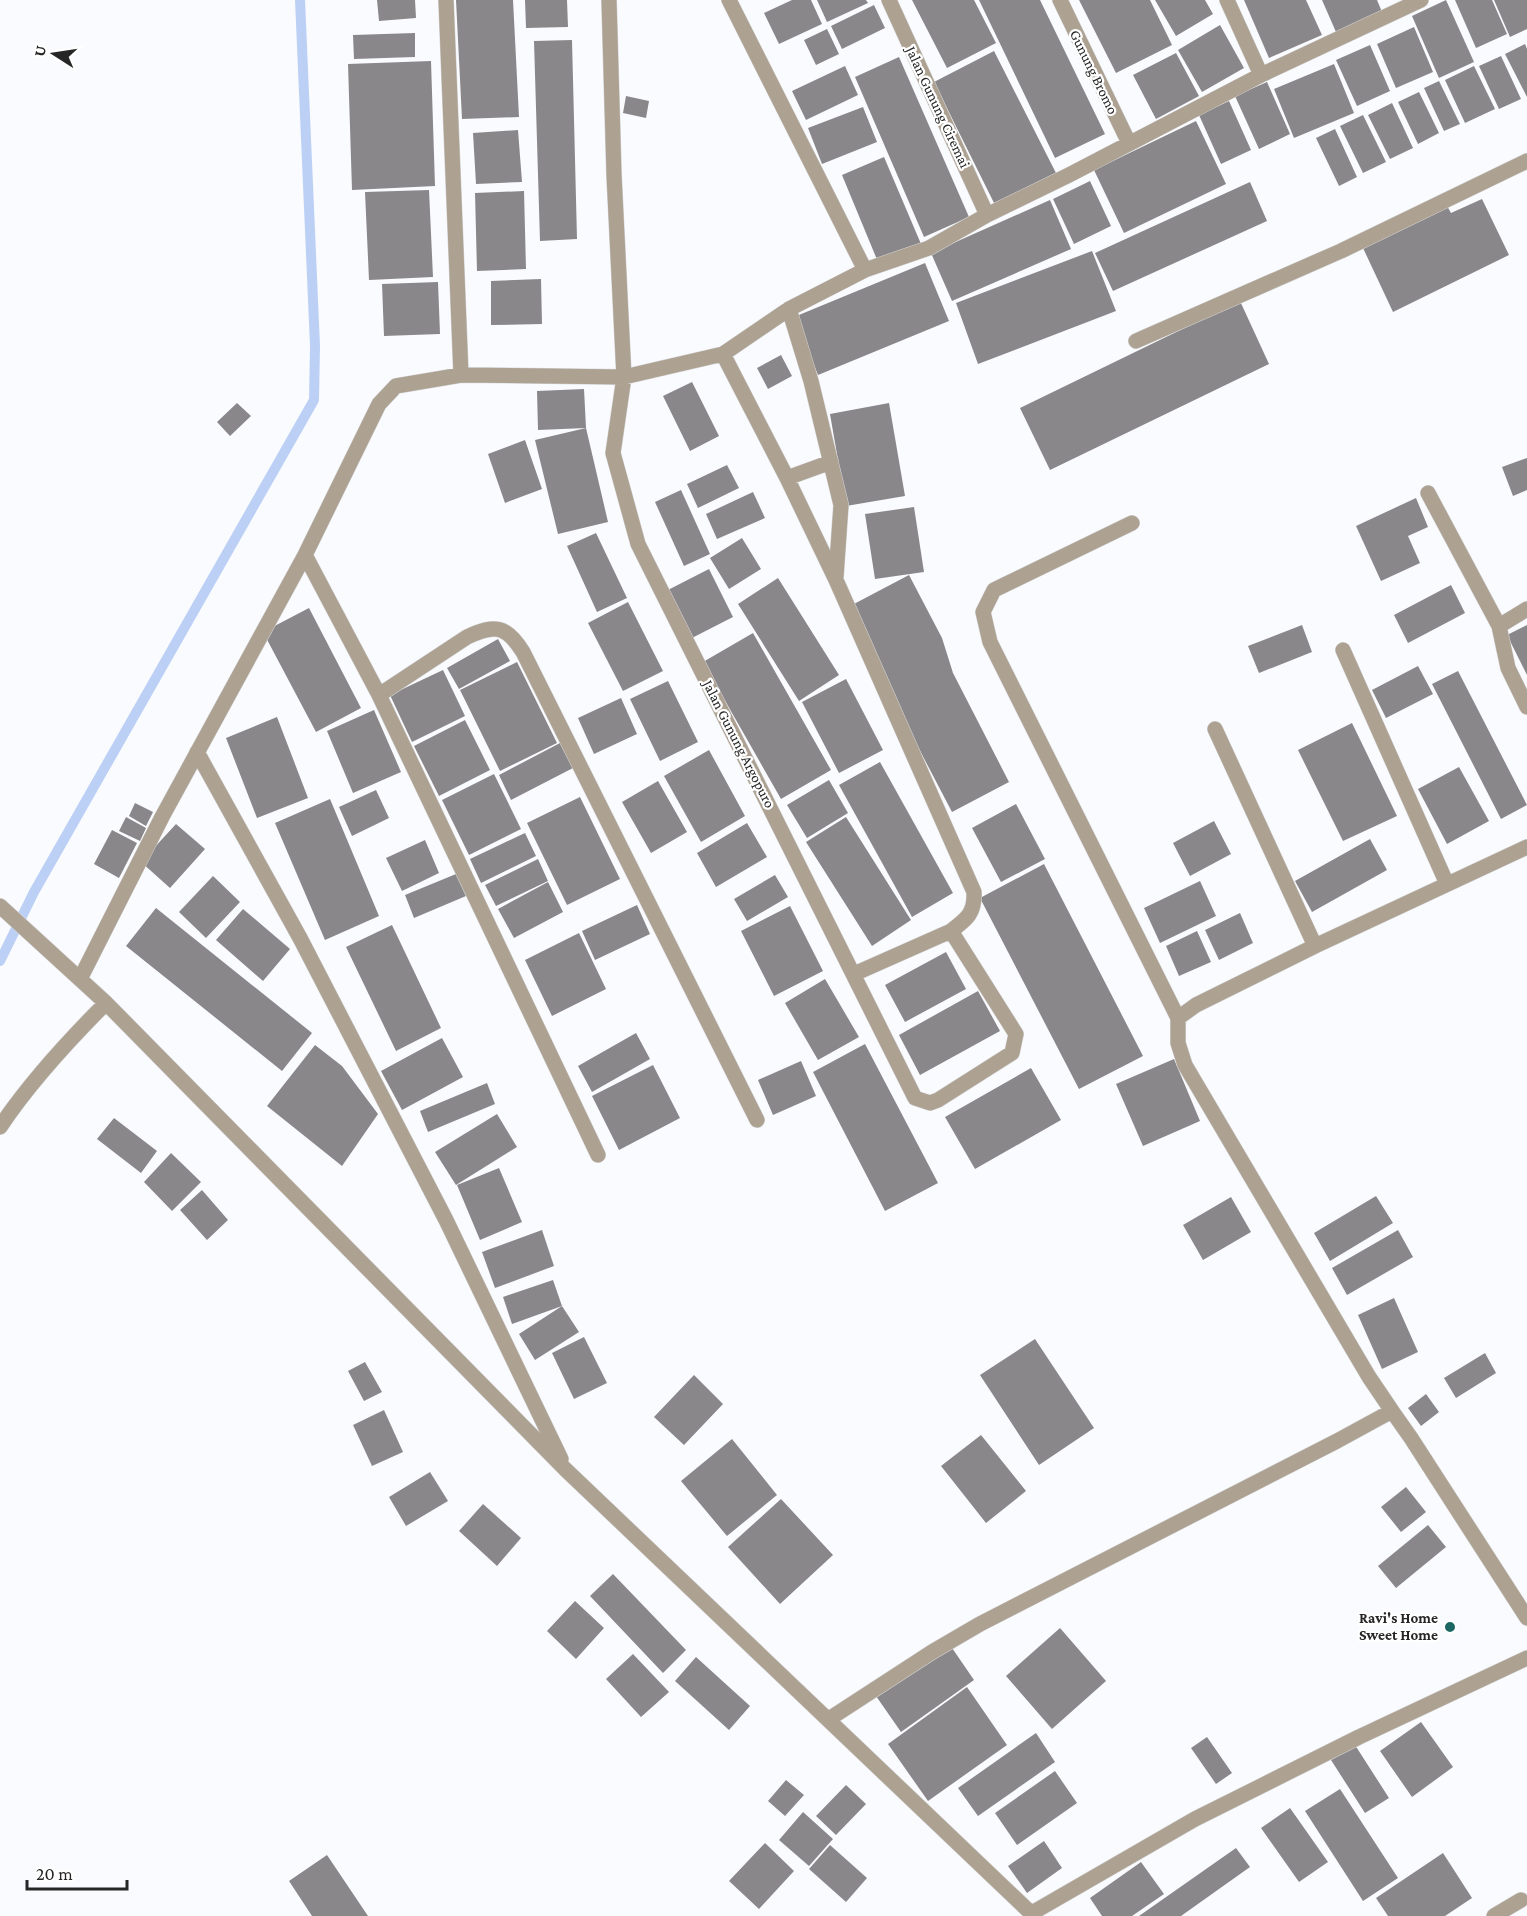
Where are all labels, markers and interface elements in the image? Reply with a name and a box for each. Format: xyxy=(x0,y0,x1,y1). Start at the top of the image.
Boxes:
north arrow xyxy=(24,24,84,84)
street label: Gunung Bromo xyxy=(1066,27,1121,117)
street label: Jalan Gunung Ciremai xyxy=(901,42,973,171)
text: U xyxy=(30,44,49,58)
street label: Jalan Gunung Argopuro xyxy=(698,676,778,811)
place label: Ravi's Home Sweet Home xyxy=(1359,1610,1438,1643)
marker: Ravi's Home Sweet Home xyxy=(1443,1620,1457,1634)
scale bar xyxy=(27,1853,128,1891)
text: 20 m xyxy=(36,1864,73,1884)

